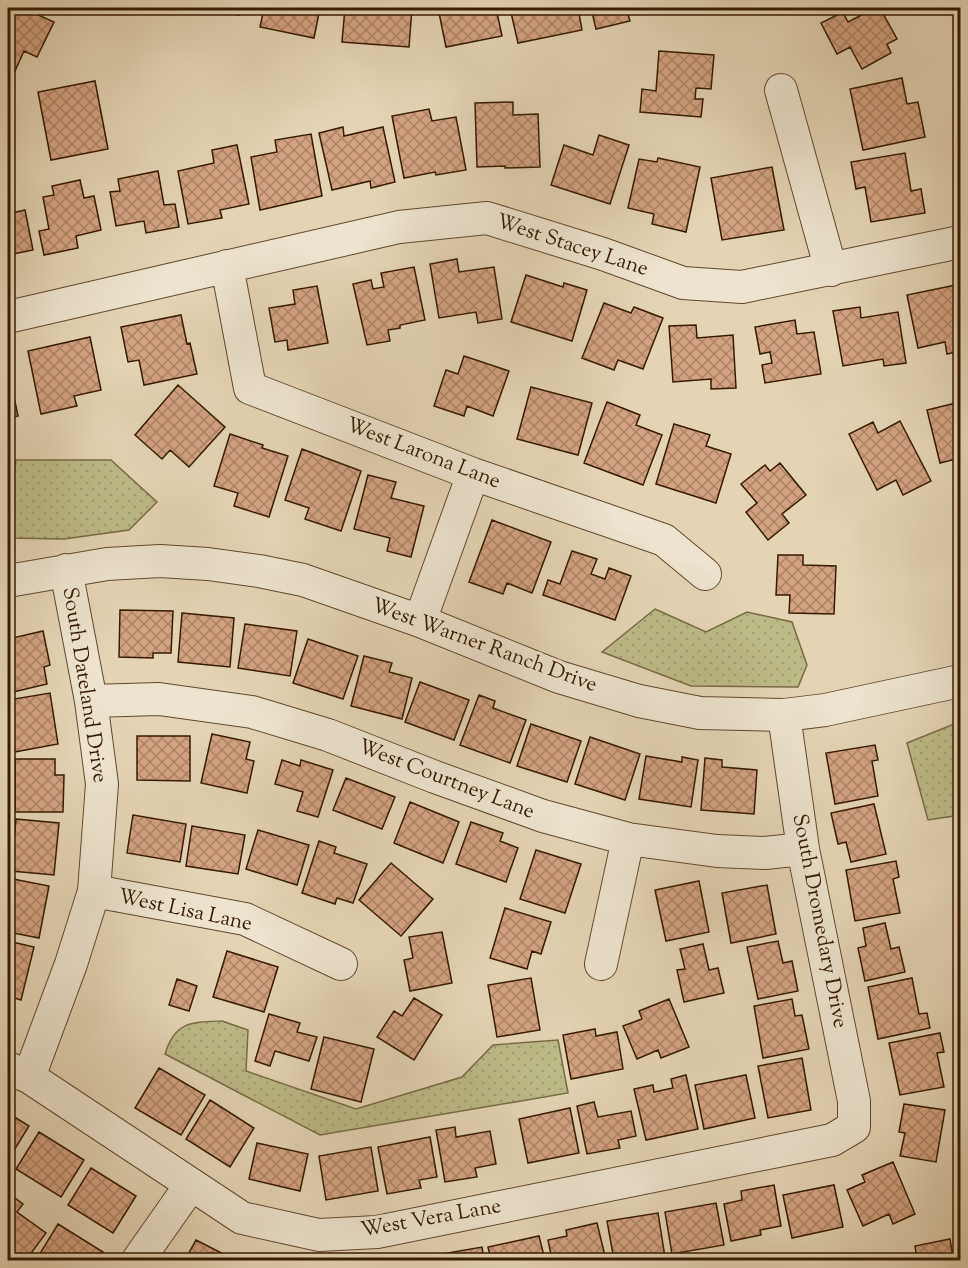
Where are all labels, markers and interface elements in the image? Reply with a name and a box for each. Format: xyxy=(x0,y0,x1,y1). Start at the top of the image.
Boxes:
street label: West Stacey Lane xyxy=(492,207,652,285)
street label: West Larona Lane xyxy=(341,411,505,497)
street label: South Dateland Drive xyxy=(54,585,114,785)
street label: West Warner Ranch Drive xyxy=(367,591,601,701)
street label: West Courtney Lane xyxy=(353,733,539,827)
street label: South Dromedary Drive xyxy=(784,811,854,1031)
street label: West Lisa Lane xyxy=(115,882,255,940)
street label: West Vera Lane xyxy=(358,1192,504,1246)

